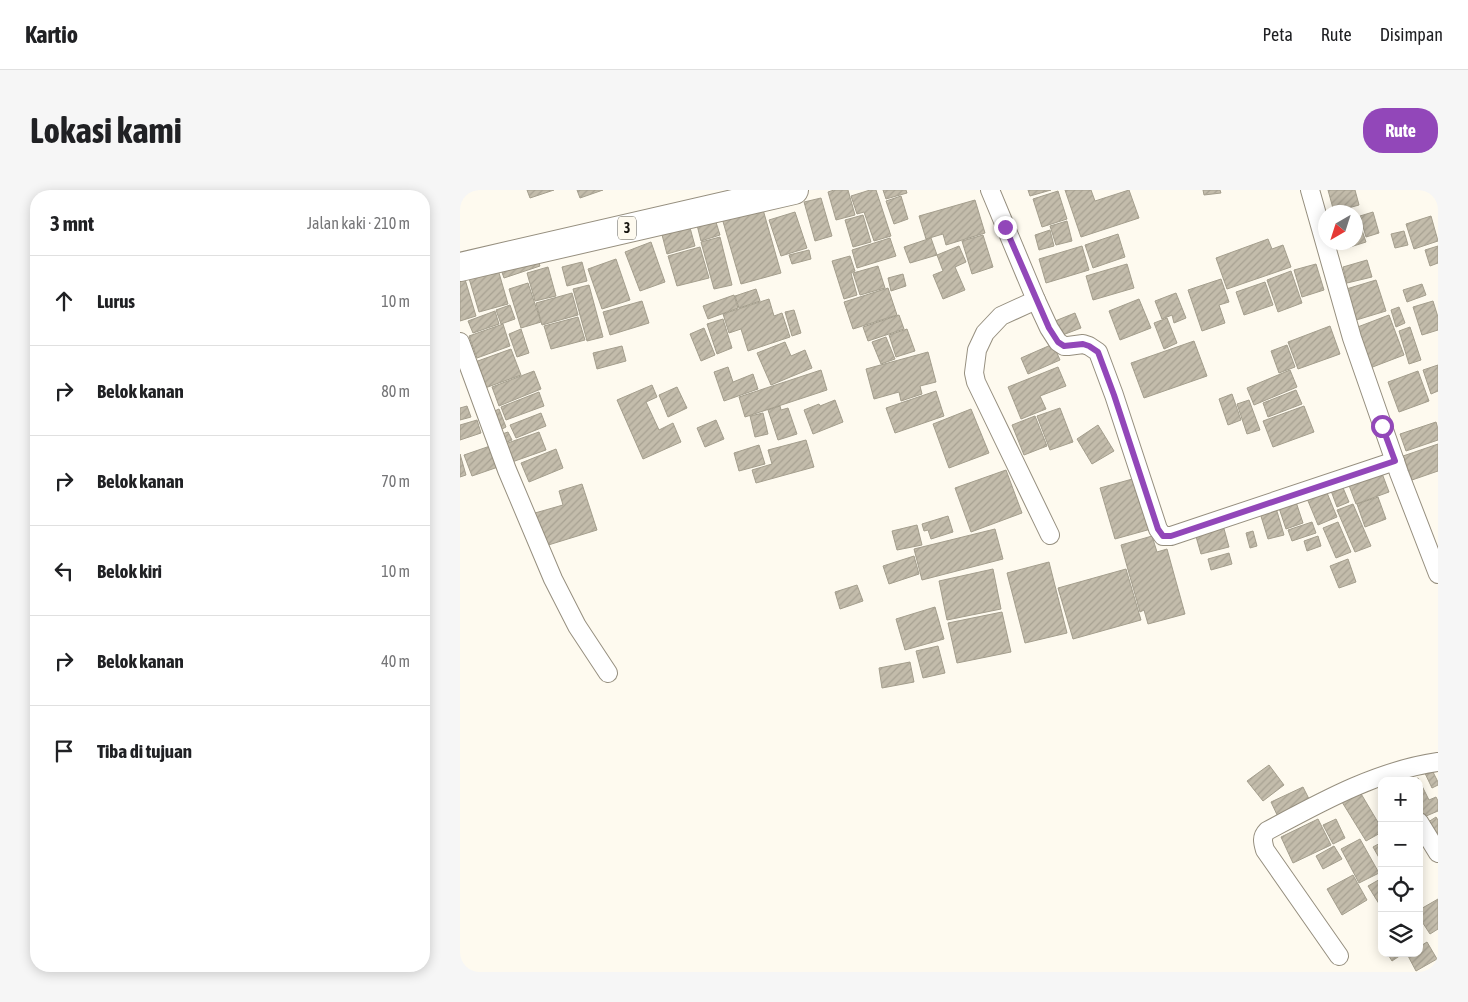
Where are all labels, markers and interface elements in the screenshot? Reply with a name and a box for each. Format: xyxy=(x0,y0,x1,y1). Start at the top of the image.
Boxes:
text: Kartio xyxy=(25,21,78,48)
text: Peta xyxy=(1262,24,1293,45)
text: Rute xyxy=(1321,24,1352,45)
text: Disimpan xyxy=(1380,24,1443,45)
button: Rute xyxy=(1363,108,1438,153)
text: Lokasi kami xyxy=(30,110,182,150)
north arrow xyxy=(1318,205,1363,250)
text: 3 mnt xyxy=(50,211,94,235)
text: Jalan kaki · 210 m xyxy=(307,214,410,232)
road number: 3 xyxy=(618,216,636,239)
route end xyxy=(994,216,1017,239)
icon: ahead xyxy=(50,287,78,315)
text: Lurus xyxy=(97,290,135,312)
text: 10 m xyxy=(381,292,410,310)
icon: right xyxy=(50,377,78,405)
text: Belok kanan xyxy=(97,380,184,402)
text: 80 m xyxy=(381,382,410,400)
route start xyxy=(1371,415,1394,438)
icon: right xyxy=(50,467,78,495)
text: Belok kanan xyxy=(97,470,184,492)
text: 70 m xyxy=(381,472,410,490)
icon: left xyxy=(50,557,78,585)
text: Belok kiri xyxy=(97,560,162,582)
text: 10 m xyxy=(381,562,410,580)
icon: right xyxy=(50,647,78,675)
text: Belok kanan xyxy=(97,650,184,672)
text: 40 m xyxy=(381,652,410,670)
icon: arrive xyxy=(50,737,78,765)
text: Tiba di tujuan xyxy=(97,740,192,762)
map controls xyxy=(1378,777,1423,957)
button: + xyxy=(1378,777,1423,822)
button: − xyxy=(1378,822,1423,867)
button: locate xyxy=(1378,867,1423,912)
button: layers xyxy=(1378,912,1423,957)

